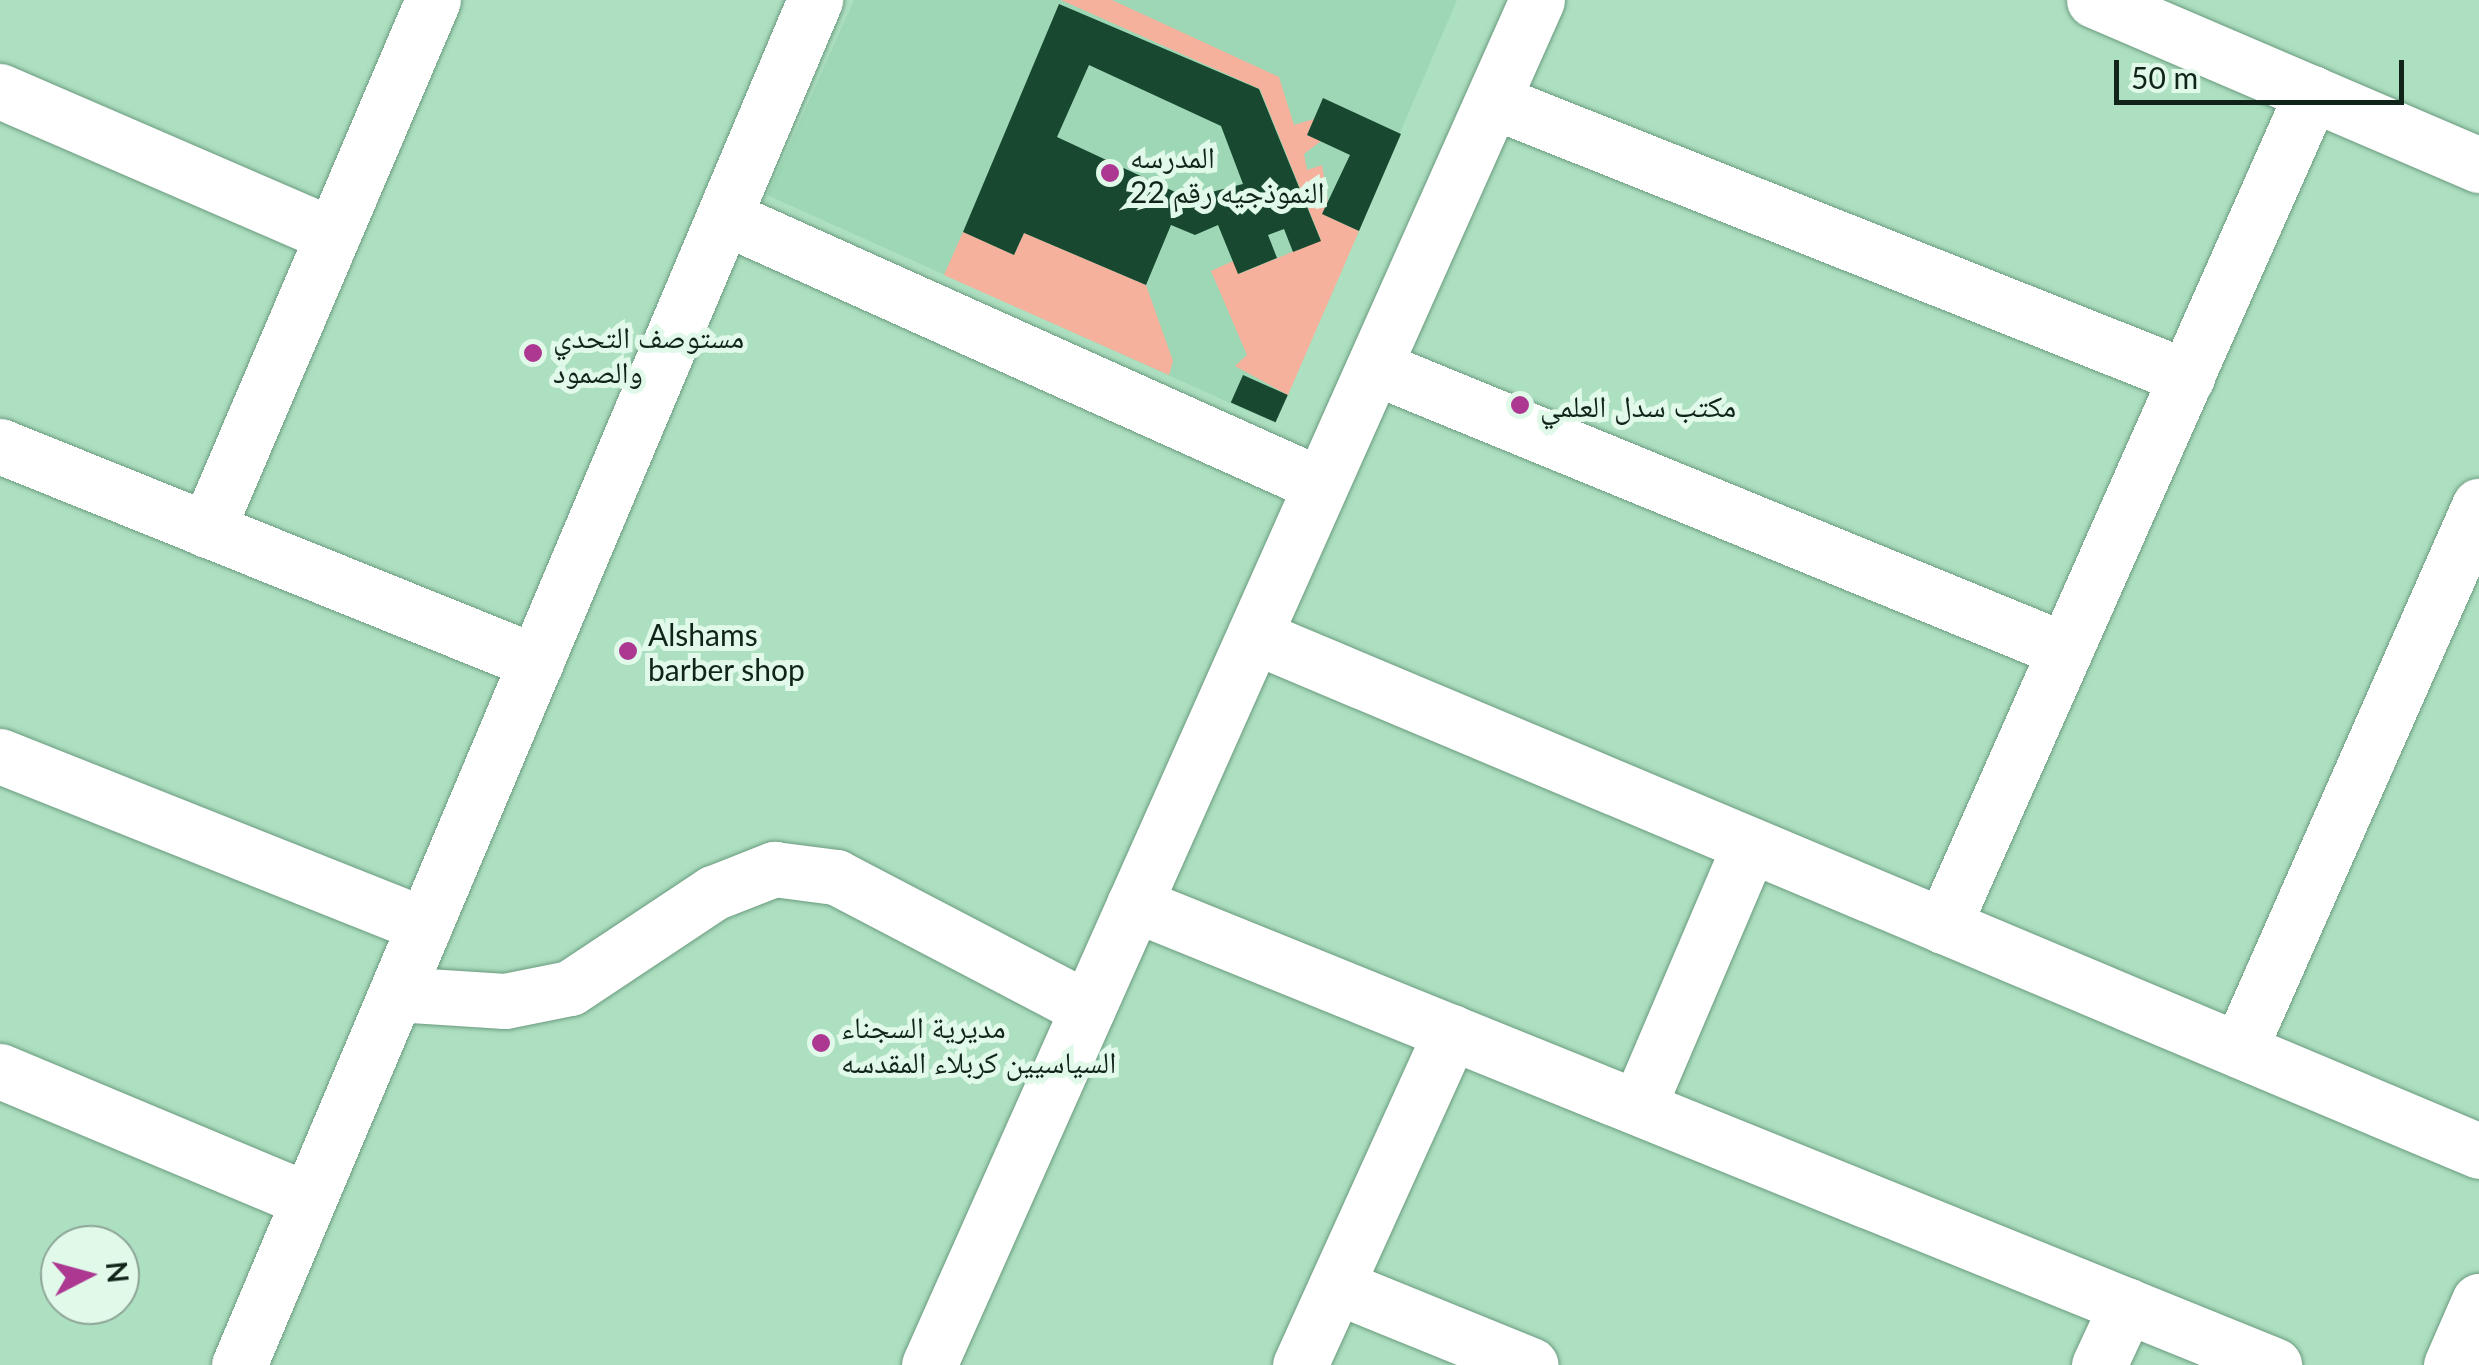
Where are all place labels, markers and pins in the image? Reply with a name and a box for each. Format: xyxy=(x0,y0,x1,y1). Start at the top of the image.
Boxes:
place label: المدرسه النموذجيه رقم 22 xyxy=(1130,138,1325,208)
marker: المدرسه النموذجيه رقم 22 xyxy=(1099,162,1121,184)
place label: مستوصف التحدي والصمود xyxy=(553,318,744,388)
marker: مستوصف التحدي والصمود xyxy=(522,342,544,364)
place label: مكتب سدل العلمي xyxy=(1540,387,1736,423)
marker: مكتب سدل العلمي xyxy=(1509,394,1531,416)
place label: Alshams barber shop xyxy=(648,616,805,686)
marker: Alshams barber shop xyxy=(617,640,639,662)
place label: مديرية السجناء السياسيين كربلاء المقدسه xyxy=(841,1008,1116,1078)
marker: مديرية السجناء السياسيين كربلاء المقدسه xyxy=(810,1032,832,1054)

